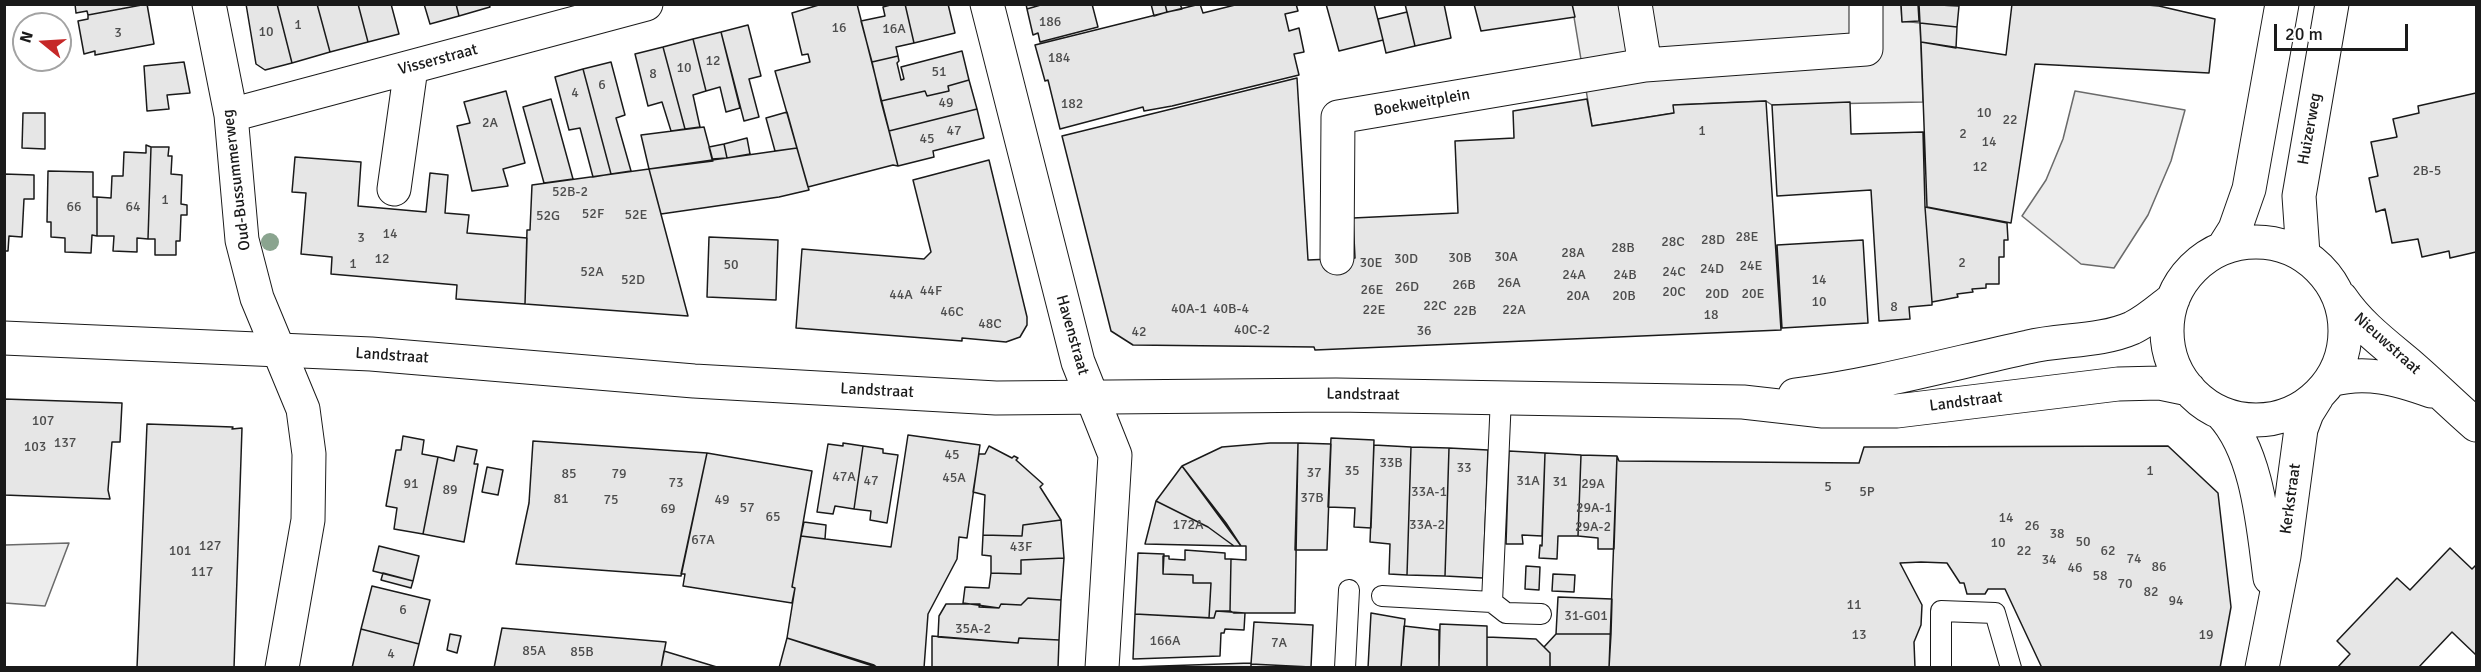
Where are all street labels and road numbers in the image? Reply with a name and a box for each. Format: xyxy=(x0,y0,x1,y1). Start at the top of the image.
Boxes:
street label: Visserstraat xyxy=(396,40,480,80)
street label: Boekweitplein xyxy=(1372,85,1472,121)
street label: Huizerweg xyxy=(2294,91,2326,167)
street label: Oud-Bussummerweg xyxy=(219,108,255,252)
street label: Havenstraat xyxy=(1051,293,1093,377)
street label: Nieuwstraat xyxy=(2350,309,2424,379)
street label: Landstraat xyxy=(355,344,429,368)
street label: Landstraat xyxy=(840,379,914,403)
street label: Landstraat xyxy=(1326,385,1400,405)
street label: Landstraat xyxy=(1928,388,2004,416)
street label: Kerkstraat xyxy=(2277,462,2305,536)

